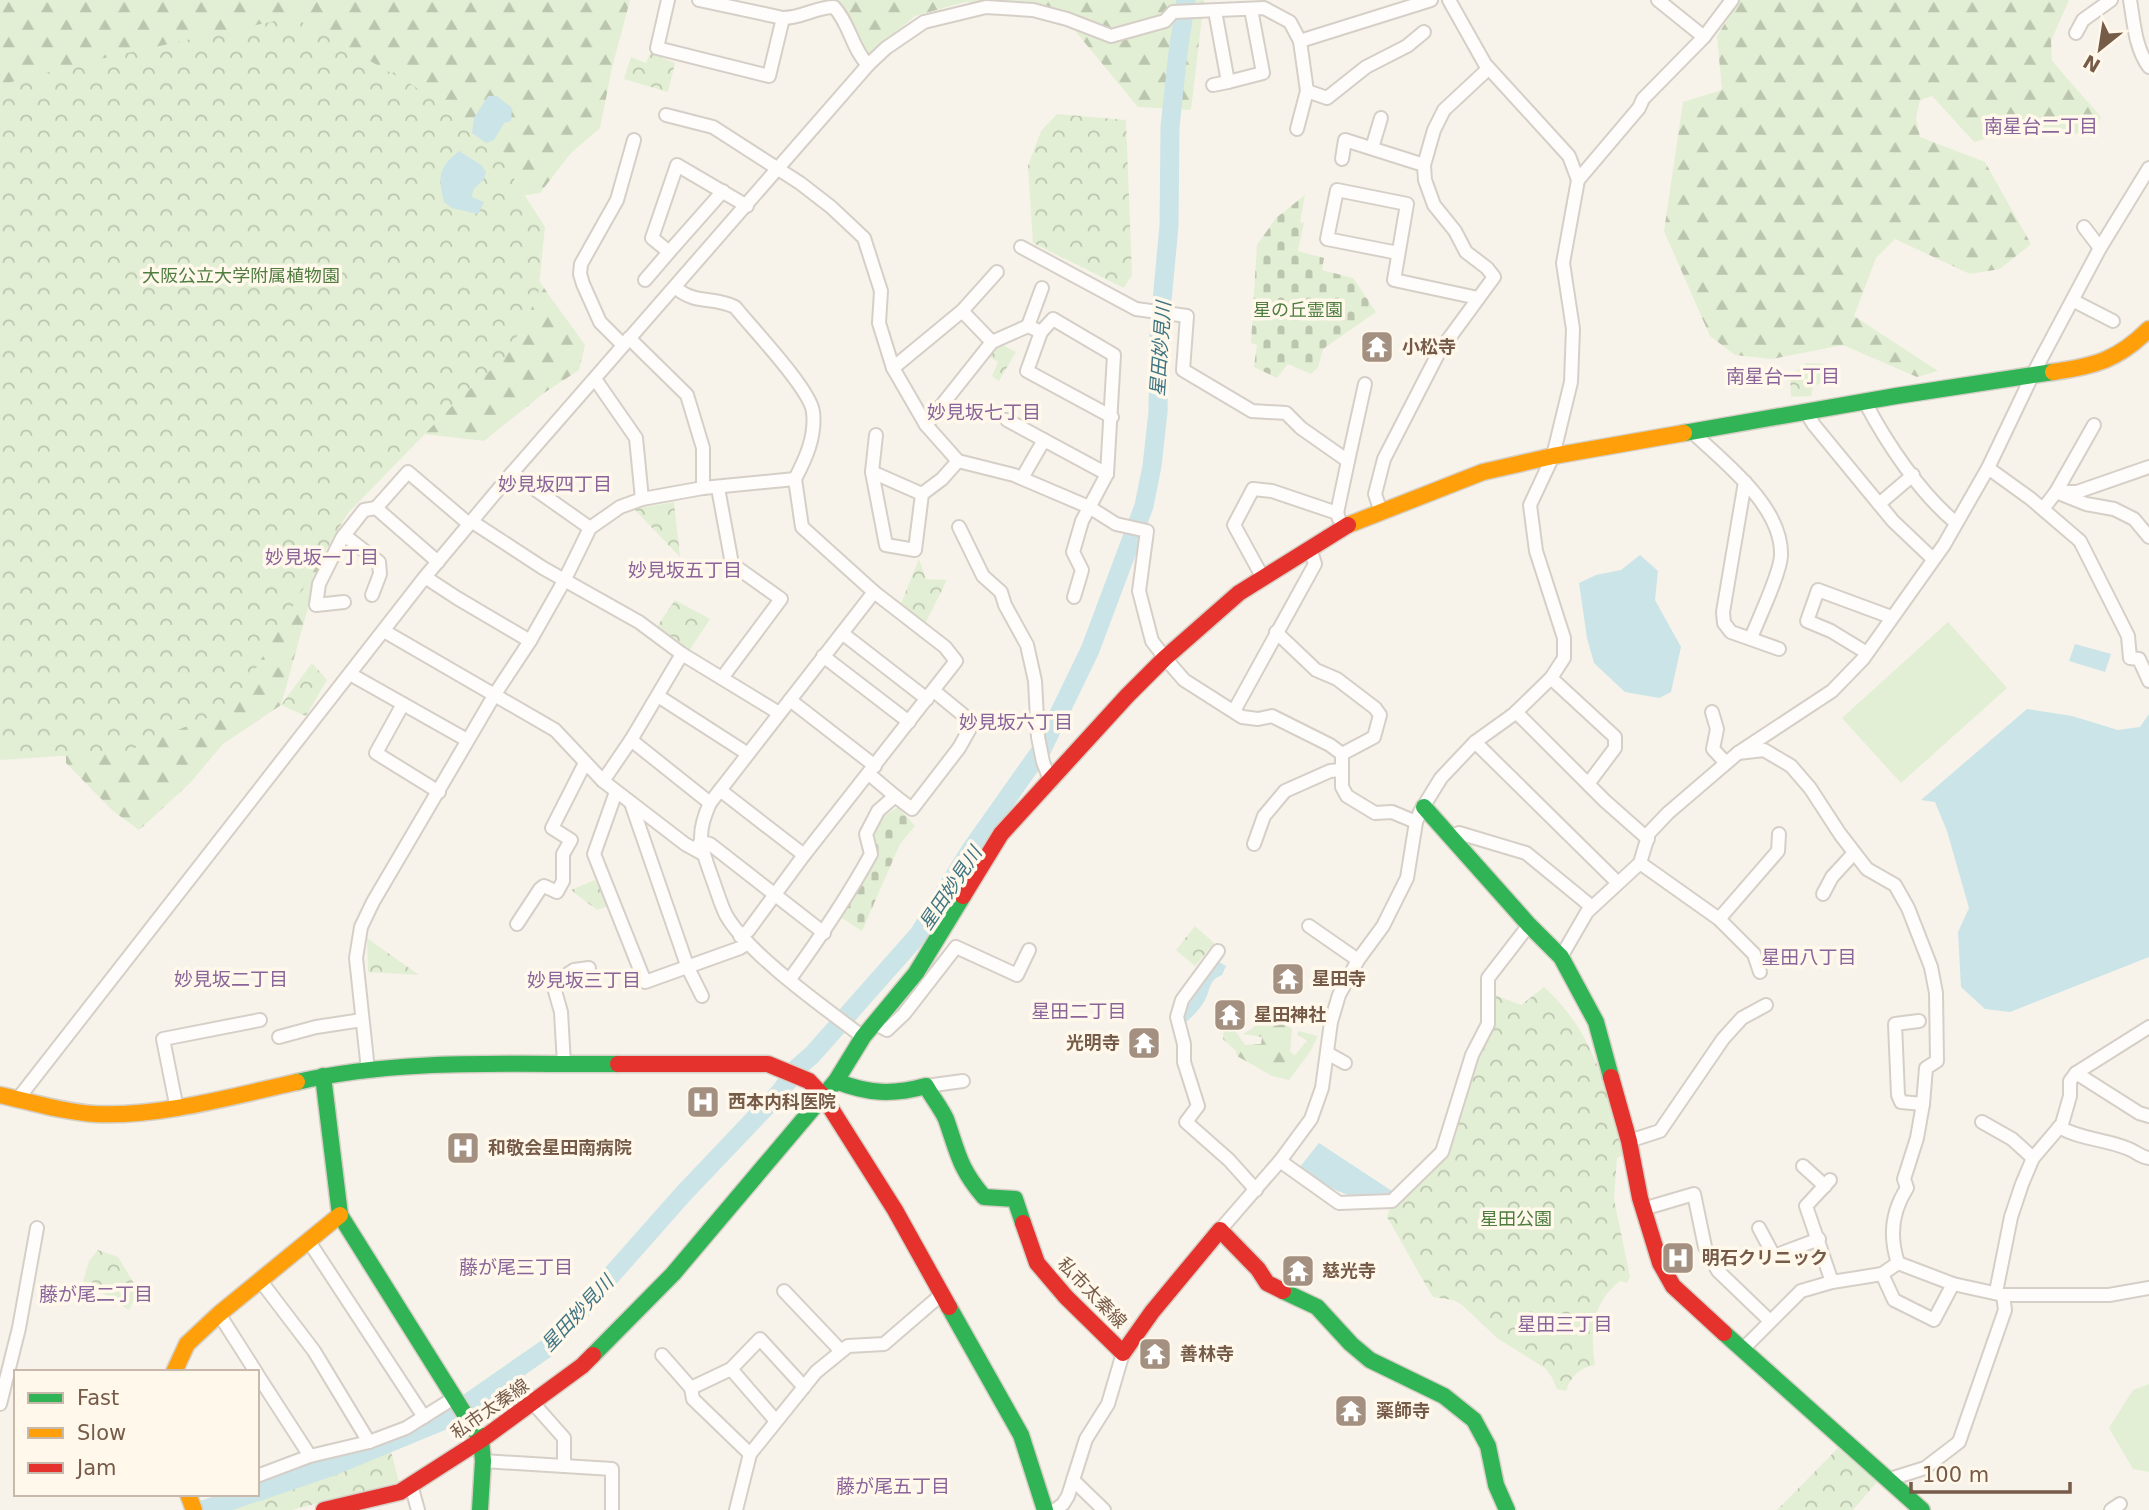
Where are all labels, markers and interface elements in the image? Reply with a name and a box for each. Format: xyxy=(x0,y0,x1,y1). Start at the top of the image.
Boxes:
north arrow xyxy=(2065,14,2135,84)
text: N xyxy=(2079,50,2104,77)
district label: 南星台二丁目 xyxy=(1984,115,2098,137)
park label: 大阪公立大学附属植物園 xyxy=(142,265,340,286)
water label: 星田妙見川 xyxy=(1146,299,1174,397)
park label: 星の丘霊園 xyxy=(1253,299,1343,320)
temple icon: 小松寺 xyxy=(1358,328,1396,366)
place label: 小松寺 xyxy=(1402,336,1456,357)
district label: 南星台一丁目 xyxy=(1726,365,1840,387)
district label: 妙見坂七丁目 xyxy=(927,401,1041,423)
district label: 妙見坂四丁目 xyxy=(498,473,612,495)
district label: 妙見坂一丁目 xyxy=(265,546,379,568)
district label: 妙見坂五丁目 xyxy=(628,559,742,581)
district label: 妙見坂六丁目 xyxy=(959,711,1073,733)
water label: 星田妙見川 xyxy=(914,841,987,934)
district label: 星田八丁目 xyxy=(1761,946,1857,968)
temple icon: 星田寺 xyxy=(1269,960,1307,998)
district label: 妙見坂二丁目 xyxy=(174,968,288,990)
place label: 星田寺 xyxy=(1312,968,1366,989)
district label: 妙見坂三丁目 xyxy=(527,969,641,991)
temple icon: 星田神社 xyxy=(1211,996,1249,1034)
district label: 星田二丁目 xyxy=(1031,1000,1127,1022)
place label: 星田神社 xyxy=(1254,1004,1326,1025)
temple icon: 光明寺 xyxy=(1125,1024,1163,1062)
place label: 光明寺 xyxy=(1066,1032,1120,1053)
hospital icon: 西本内科医院 xyxy=(684,1083,722,1121)
place label: 西本内科医院 xyxy=(728,1091,836,1112)
hospital icon: 和敬会星田南病院 xyxy=(444,1129,482,1167)
place label: 和敬会星田南病院 xyxy=(488,1137,632,1158)
park label: 星田公園 xyxy=(1480,1208,1552,1229)
hospital icon: 明石クリニック xyxy=(1659,1239,1697,1277)
place label: 明石クリニック xyxy=(1702,1247,1828,1268)
temple icon: 慈光寺 xyxy=(1279,1252,1317,1290)
street label: 私市太秦線 xyxy=(1054,1253,1131,1332)
district label: 藤が尾三丁目 xyxy=(459,1256,573,1278)
place label: 慈光寺 xyxy=(1322,1260,1376,1281)
water label: 星田妙見川 xyxy=(537,1269,619,1355)
district label: 藤が尾二丁目 xyxy=(39,1283,153,1305)
district label: 星田三丁目 xyxy=(1517,1313,1613,1335)
temple icon: 善林寺 xyxy=(1136,1335,1174,1373)
place label: 善林寺 xyxy=(1180,1343,1234,1364)
legend xyxy=(14,1370,259,1496)
street label: 私市太秦線 xyxy=(447,1374,533,1443)
text: Fast xyxy=(77,1386,119,1410)
temple icon: 薬師寺 xyxy=(1332,1392,1370,1430)
place label: 薬師寺 xyxy=(1376,1400,1430,1421)
text: Slow xyxy=(77,1421,126,1445)
scale bar xyxy=(1911,1450,2070,1494)
text: Jam xyxy=(75,1456,117,1480)
text: 100 m xyxy=(1922,1463,1989,1487)
district label: 藤が尾五丁目 xyxy=(836,1475,950,1497)

